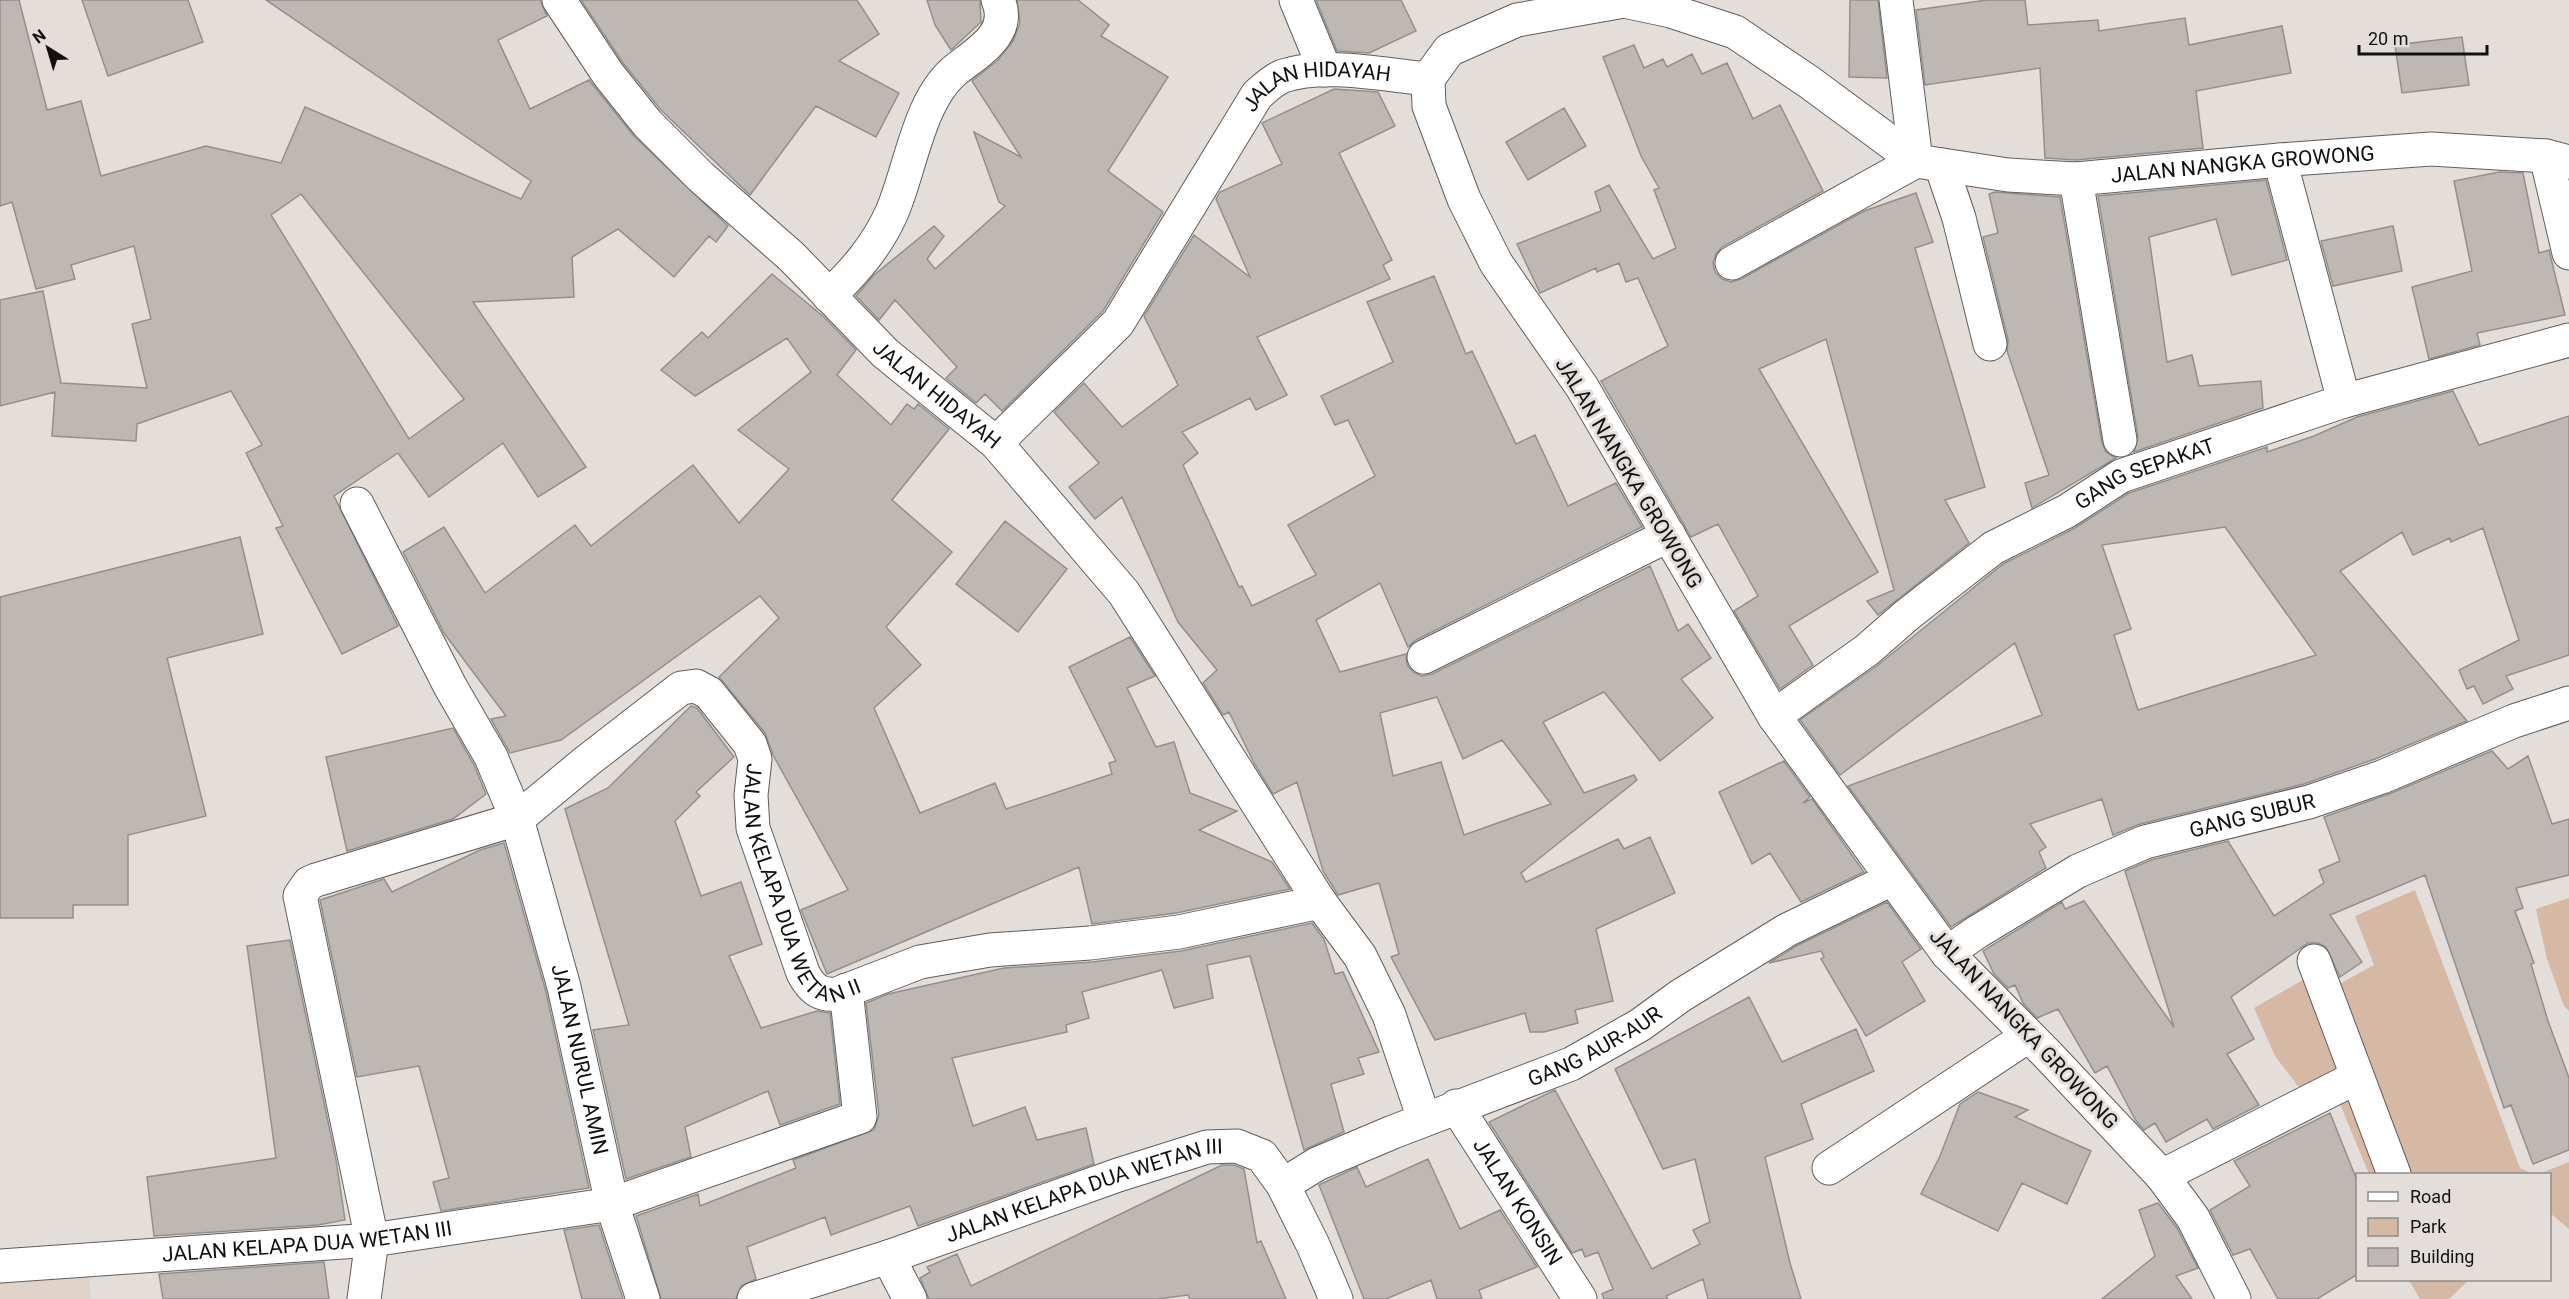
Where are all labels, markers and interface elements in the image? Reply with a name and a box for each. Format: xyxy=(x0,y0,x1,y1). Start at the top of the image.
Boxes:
north arrow xyxy=(18,18,78,78)
scale bar xyxy=(2359,18,2486,56)
text: N xyxy=(29,25,50,47)
text: 20 m xyxy=(2368,28,2408,49)
street label: JALAN HIDAYAH xyxy=(1238,58,1392,116)
street label: JALAN NANGKA GROWONG xyxy=(2110,141,2376,188)
street label: JALAN HIDAYAH xyxy=(868,336,1005,454)
street label: JALAN NANGKA GROWONG xyxy=(1551,353,1707,593)
street label: GANG SEPAKAT xyxy=(2070,433,2218,515)
street label: JALAN KELAPA DUA WETAN II xyxy=(739,762,864,1008)
street label: GANG SUBUR xyxy=(2187,789,2317,843)
street label: JALAN NANGKA GROWONG xyxy=(1925,924,2123,1134)
street label: JALAN NURUL AMIN xyxy=(546,961,613,1157)
street label: GANG AUR-AUR xyxy=(1524,1001,1667,1091)
street label: JALAN KELAPA DUA WETAN III xyxy=(942,1134,1223,1248)
street label: JALAN KONSIN xyxy=(1468,1134,1567,1270)
legend xyxy=(2356,1173,2551,1281)
text: Road xyxy=(2410,1186,2451,1207)
street label: JALAN KELAPA DUA WETAN III xyxy=(161,1216,454,1267)
text: Park xyxy=(2410,1216,2447,1237)
text: Building xyxy=(2410,1246,2474,1267)

